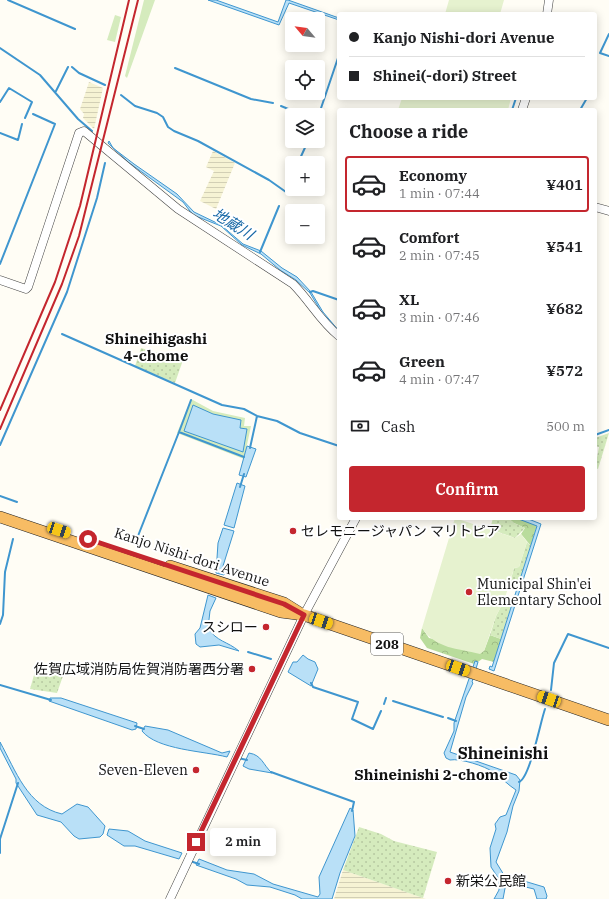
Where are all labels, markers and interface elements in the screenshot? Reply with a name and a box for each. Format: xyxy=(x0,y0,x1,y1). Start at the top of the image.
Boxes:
north arrow xyxy=(285,12,325,52)
map controls xyxy=(285,12,325,244)
text: Kanjo Nishi-dori Avenue xyxy=(373,28,555,47)
button: locate xyxy=(285,60,325,100)
text: Shinei(-dori) Street xyxy=(373,66,517,85)
button: layers xyxy=(285,108,325,148)
text: Choose a ride xyxy=(349,120,468,143)
button: + xyxy=(285,156,325,196)
icon: car xyxy=(351,166,387,202)
text: Economy xyxy=(399,166,467,185)
text: ¥401 xyxy=(546,175,583,194)
text: 1 min · 07:44 xyxy=(399,185,480,202)
water label: 地蔵川 xyxy=(209,204,259,245)
button: − xyxy=(285,204,325,244)
icon: car xyxy=(351,228,387,264)
text: Comfort xyxy=(399,228,459,247)
text: ¥541 xyxy=(546,237,583,256)
text: 2 min · 07:45 xyxy=(399,247,480,264)
icon: car xyxy=(351,290,387,326)
text: XL xyxy=(399,290,419,309)
text: ¥682 xyxy=(546,299,583,318)
text: 3 min · 07:46 xyxy=(399,309,480,326)
district label: Shineihigashi 4-chome xyxy=(105,329,207,365)
icon: car xyxy=(351,352,387,388)
text: Green xyxy=(399,352,445,371)
text: ¥572 xyxy=(546,361,583,380)
text: 4 min · 07:47 xyxy=(399,371,480,388)
icon: cash xyxy=(349,415,371,437)
text: Cash xyxy=(381,417,415,436)
text: 500 m xyxy=(546,418,585,435)
button: Confirm xyxy=(349,466,585,512)
car xyxy=(46,521,72,539)
place label: セレモニージャパン マリトピア xyxy=(301,522,500,540)
street label: Kanjo Nishi-dori Avenue xyxy=(112,523,272,591)
marker: セレモニージャパン マリトピア xyxy=(288,526,298,536)
route start xyxy=(79,530,97,548)
place label: Municipal Shin'ei Elementary School xyxy=(477,575,602,609)
marker: Municipal Shin'ei Elementary School xyxy=(464,587,474,597)
car xyxy=(308,611,334,631)
place label: スシロー xyxy=(202,618,258,636)
marker: スシロー xyxy=(261,622,271,632)
road number: 208 xyxy=(371,633,403,655)
car xyxy=(445,658,471,678)
place label: 佐賀広域消防局佐賀消防署西分署 xyxy=(34,660,244,678)
marker: 佐賀広域消防局佐賀消防署西分署 xyxy=(247,664,257,674)
car xyxy=(536,689,562,709)
district label: Shineinishi xyxy=(458,743,548,763)
place label: Seven-Eleven xyxy=(99,761,188,779)
marker: Seven-Eleven xyxy=(191,765,201,775)
district label: Shineinishi 2-chome xyxy=(354,765,508,784)
callout: 2 min xyxy=(210,828,276,856)
route end xyxy=(187,833,205,851)
text: 2 min xyxy=(225,833,261,850)
place label: 新栄公民館 xyxy=(456,872,526,890)
marker: 新栄公民館 xyxy=(443,876,453,886)

